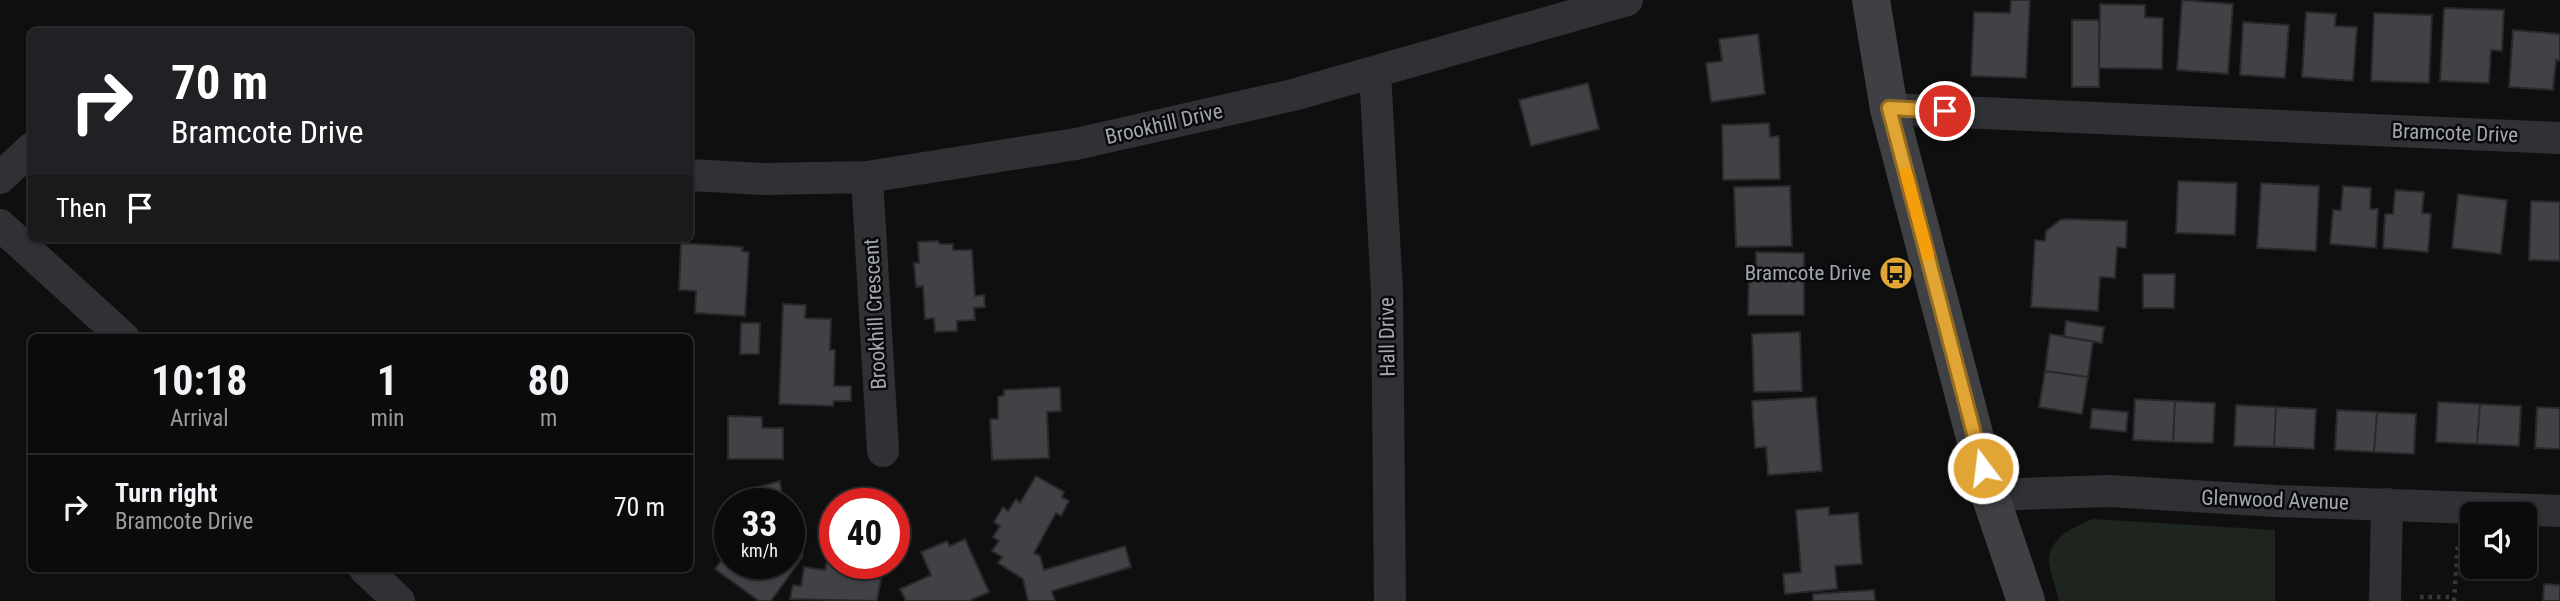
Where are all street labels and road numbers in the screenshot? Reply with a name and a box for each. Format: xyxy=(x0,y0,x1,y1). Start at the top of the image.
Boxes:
street label: Brookhill Drive xyxy=(1103,99,1225,149)
street label: Bramcote Drive xyxy=(2391,119,2519,147)
street label: Brookhill Crescent xyxy=(859,238,891,390)
street label: Hall Drive xyxy=(1374,297,1400,377)
street label: Glenwood Avenue xyxy=(2201,485,2349,515)

